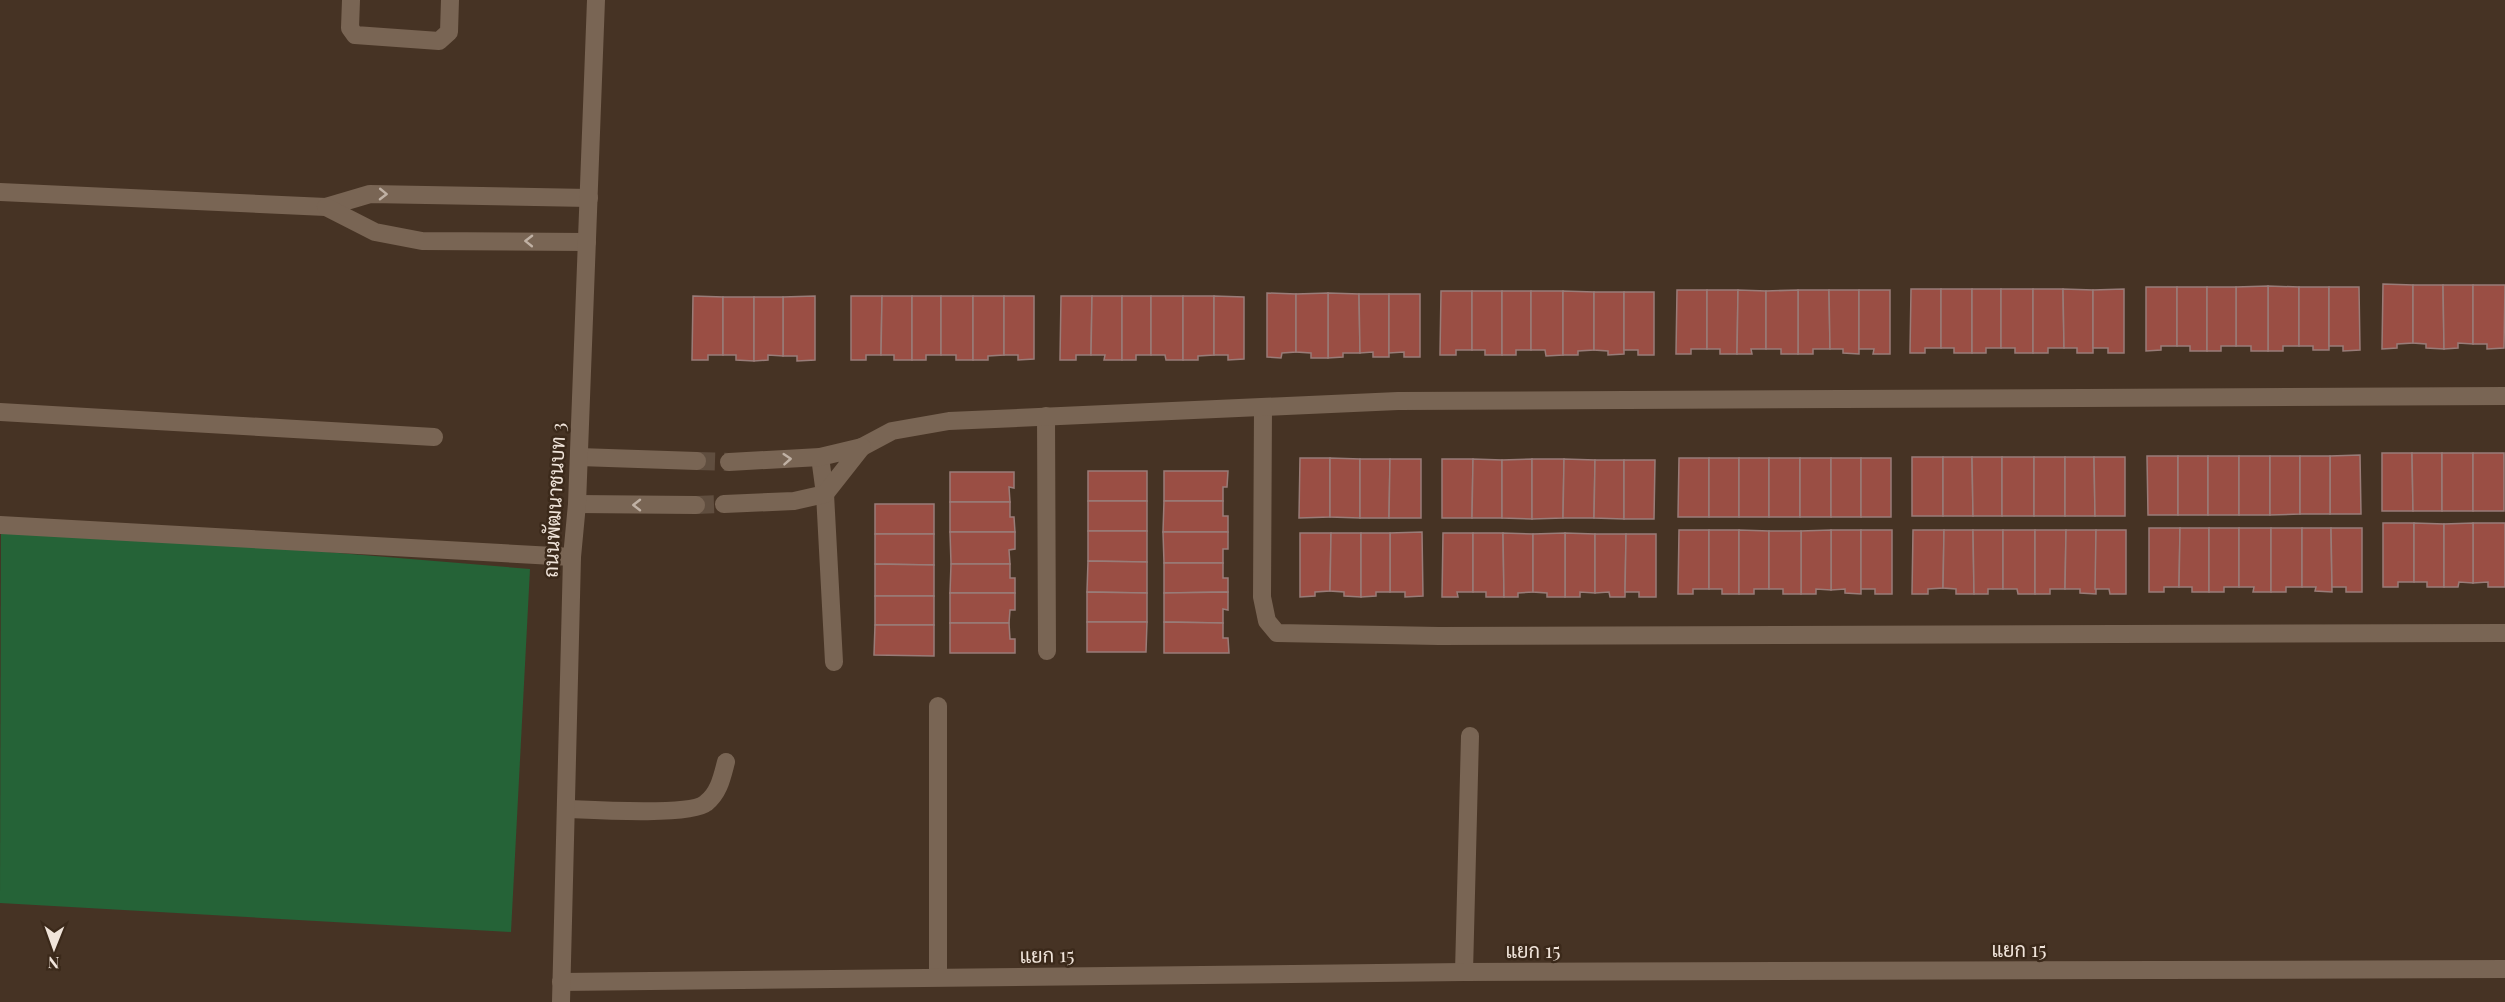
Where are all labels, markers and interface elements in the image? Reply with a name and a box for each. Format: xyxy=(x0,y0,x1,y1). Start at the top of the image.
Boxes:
one-way arrow xyxy=(378,188,387,200)
one-way arrow xyxy=(524,235,533,247)
street label: ถนนพัฒนาชนบท 3 xyxy=(535,422,571,578)
one-way arrow xyxy=(783,453,792,466)
one-way arrow xyxy=(633,499,642,511)
north arrow xyxy=(24,918,84,978)
street label: แยก 15 xyxy=(1992,935,2046,962)
street label: แยก 15 xyxy=(1506,936,1560,963)
street label: แยก 15 xyxy=(1019,940,1075,968)
text: N xyxy=(47,953,60,974)

